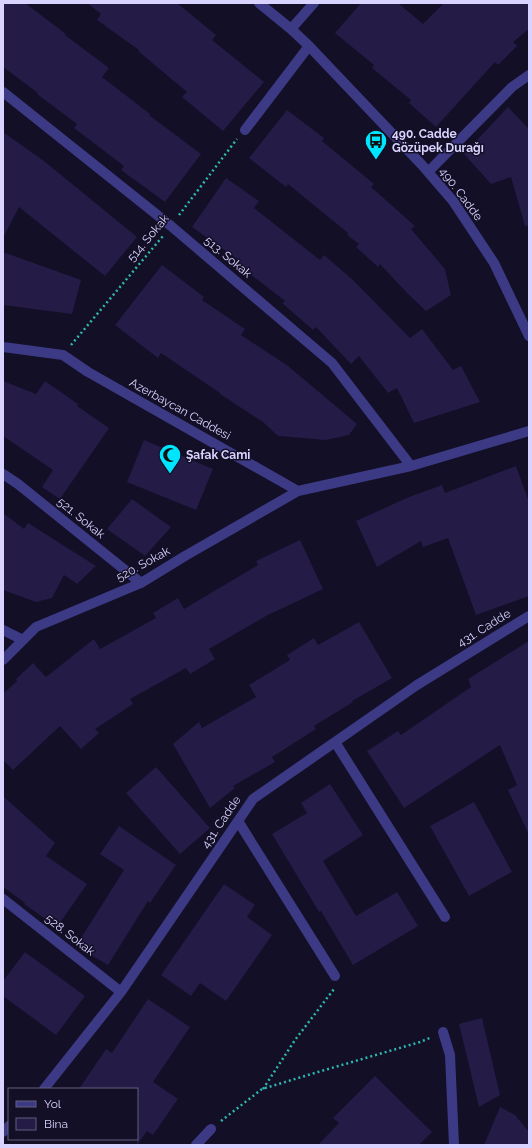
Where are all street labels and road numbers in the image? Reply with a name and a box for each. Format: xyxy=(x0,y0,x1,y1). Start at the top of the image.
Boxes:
street label: 490. Cadde xyxy=(436,165,486,223)
street label: 514. Sokak xyxy=(124,211,172,264)
street label: 513. Sokak xyxy=(202,233,255,281)
street label: Azerbaycan Caddesi xyxy=(127,375,233,443)
street label: 521. Sokak xyxy=(54,495,108,542)
street label: 520. Sokak xyxy=(114,543,173,584)
street label: 431. Cadde xyxy=(455,606,513,650)
street label: 431. Cadde xyxy=(198,793,244,851)
street label: 528. Sokak xyxy=(42,911,98,959)

